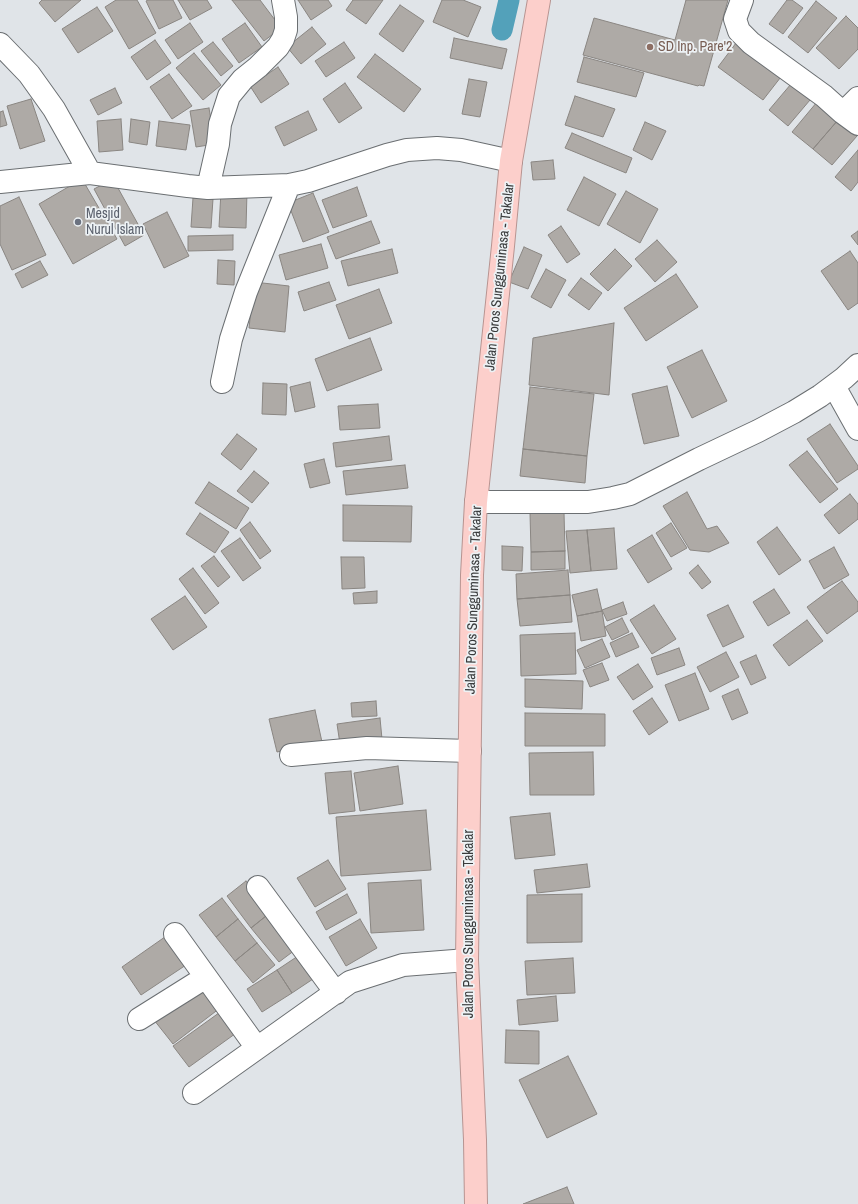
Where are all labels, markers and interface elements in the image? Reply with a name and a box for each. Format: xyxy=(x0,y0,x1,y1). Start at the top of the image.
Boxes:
place label: SD Inp. Pare'2 xyxy=(658,39,732,55)
marker: SD Inp. Pare'2 xyxy=(645,42,655,52)
street label: Jalan Poros Sungguminasa - Takalar xyxy=(482,182,518,372)
place label: Mesjid Nurul Islam xyxy=(86,206,144,238)
marker: Mesjid Nurul Islam xyxy=(73,217,83,227)
street label: Jalan Poros Sungguminasa - Takalar xyxy=(462,506,486,694)
street label: Jalan Poros Sungguminasa - Takalar xyxy=(461,830,477,1018)

